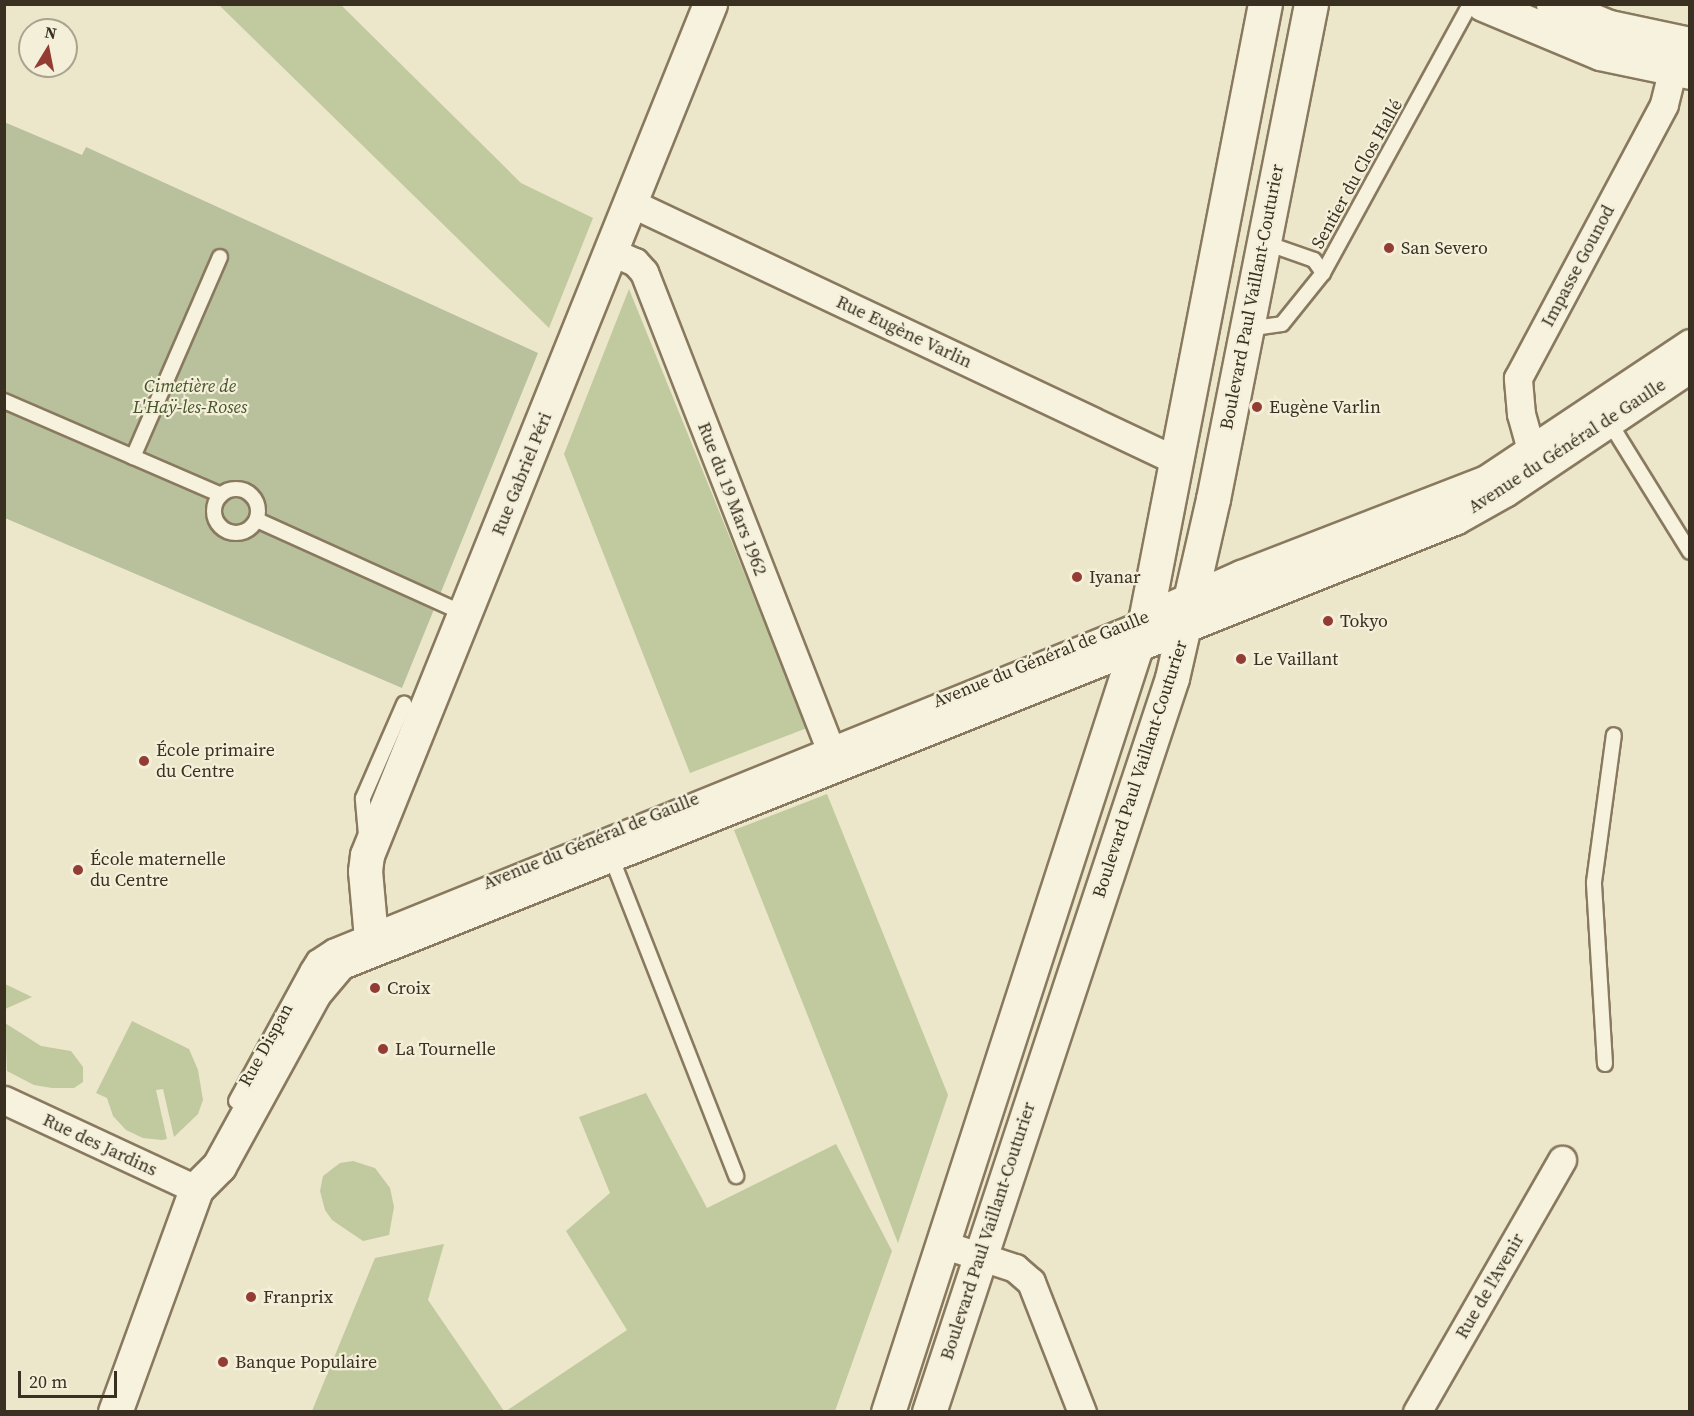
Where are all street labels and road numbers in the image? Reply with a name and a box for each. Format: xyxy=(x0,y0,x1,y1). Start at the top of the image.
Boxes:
street label: Sentier du Clos Hallé xyxy=(1307,95,1407,253)
street label: Boulevard Paul Vaillant-Couturier xyxy=(1216,162,1288,432)
street label: Impasse Gounod xyxy=(1537,201,1619,331)
street label: Rue Eugène Varlin xyxy=(833,291,975,373)
street label: Avenue du Général de Gaulle xyxy=(1464,374,1670,518)
street label: Rue Gabriel Péri xyxy=(487,409,557,539)
street label: Rue du 19 Mars 1962 xyxy=(693,419,771,579)
street label: Avenue du Général de Gaulle xyxy=(930,606,1152,712)
street label: Boulevard Paul Vaillant-Couturier xyxy=(1088,637,1192,901)
street label: Avenue du Général de Gaulle xyxy=(480,788,702,894)
street label: Rue Dispan xyxy=(234,1000,298,1090)
street label: Boulevard Paul Vaillant-Couturier xyxy=(936,1099,1040,1363)
street label: Rue des Jardins xyxy=(39,1109,161,1181)
street label: Rue de l'Avenir xyxy=(1451,1229,1529,1343)

